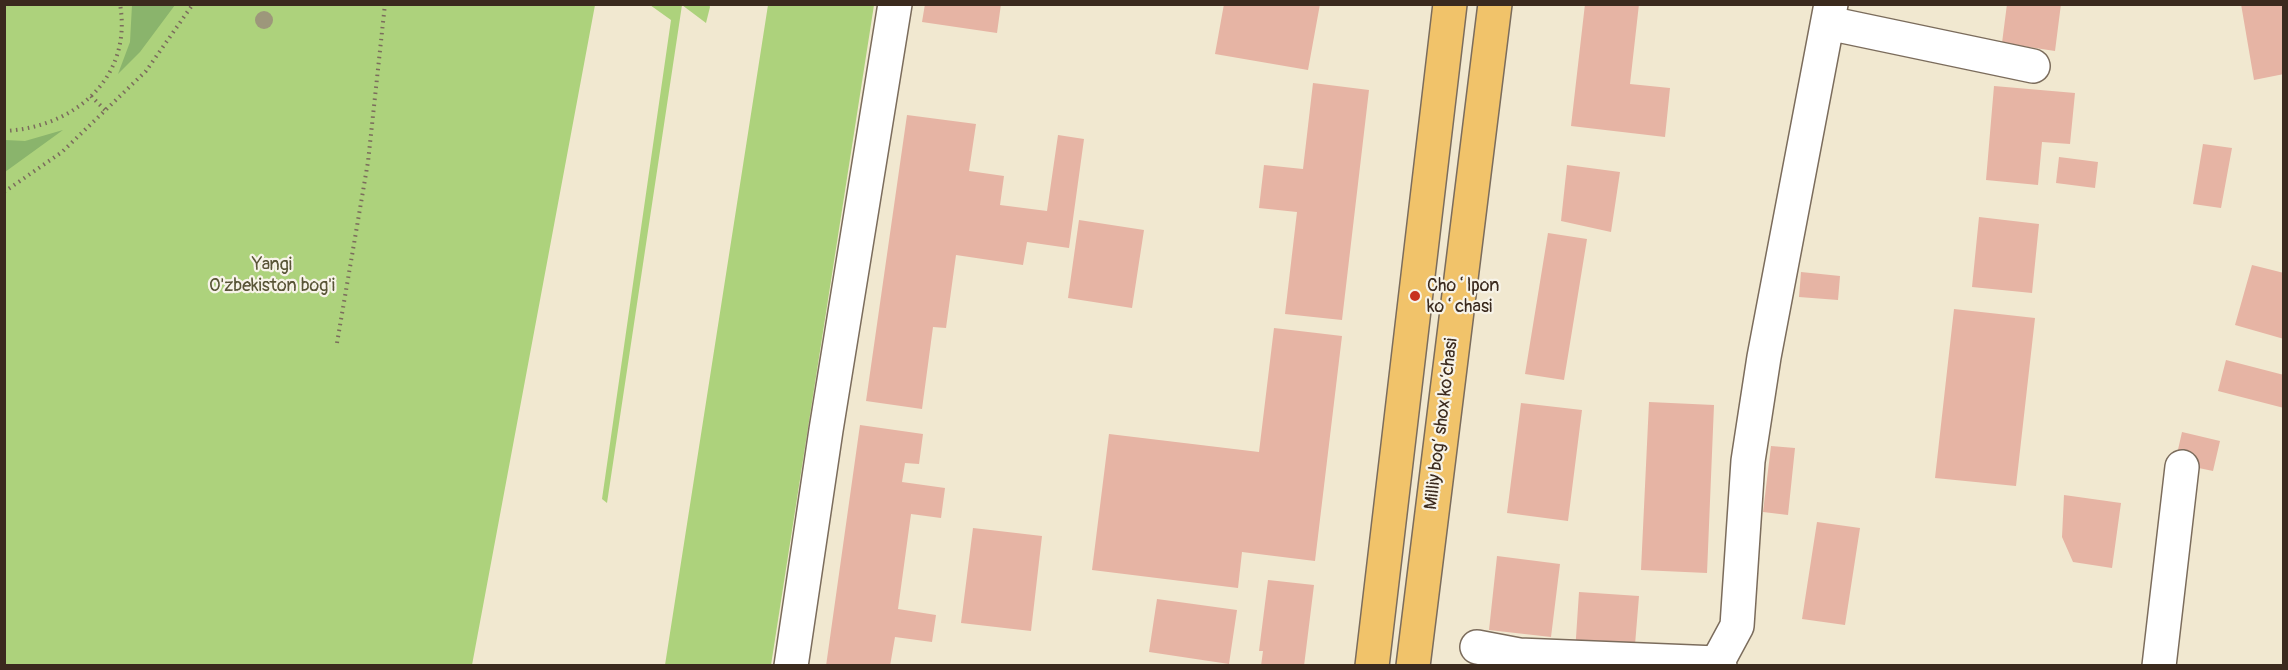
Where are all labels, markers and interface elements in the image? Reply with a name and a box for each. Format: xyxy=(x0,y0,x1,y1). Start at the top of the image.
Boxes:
park label: Yangi O'zbekiston bog'i xyxy=(209,254,335,296)
place label: Choʻlpon koʻchasi xyxy=(1427,275,1499,318)
marker: Choʻlpon koʻchasi xyxy=(1408,289,1422,303)
street label: Milliy bog‘ shox ko‘chasi xyxy=(1421,337,1463,511)

